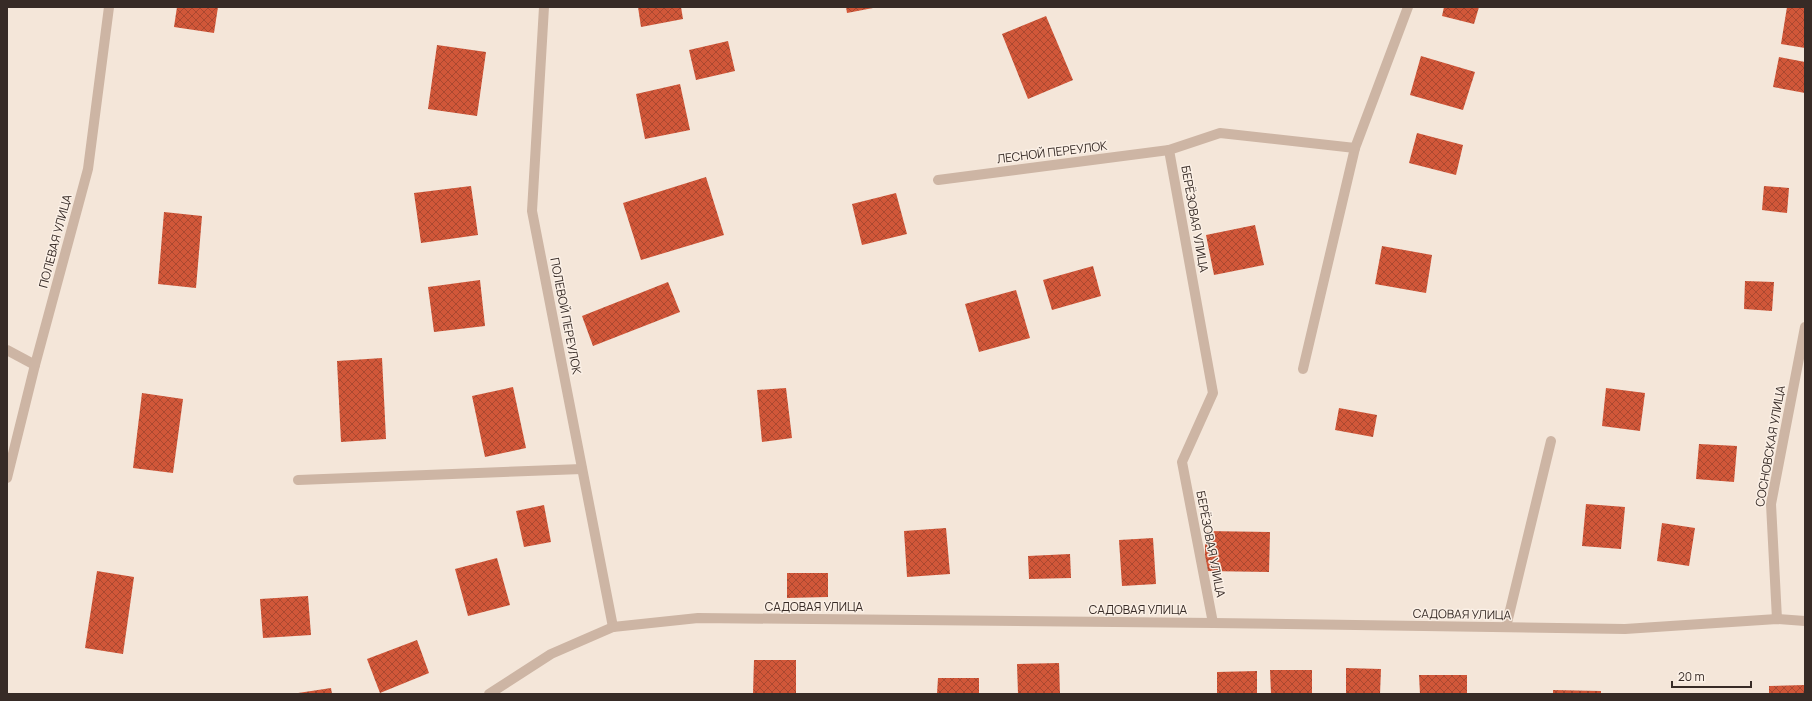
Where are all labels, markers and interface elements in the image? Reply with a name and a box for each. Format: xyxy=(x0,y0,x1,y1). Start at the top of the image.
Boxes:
street label: ЛЕСНОЙ ПЕРЕУЛОК xyxy=(996,137,1109,167)
street label: БЕРЁЗОВАЯ УЛИЦА xyxy=(1177,164,1213,274)
street label: ПОЛЕВАЯ УЛИЦА xyxy=(34,192,76,290)
street label: ПОЛЕВОЙ ПЕРЕУЛОК xyxy=(546,256,586,377)
street label: СОСНОВСКАЯ УЛИЦА xyxy=(1751,384,1789,508)
street label: БЕРЁЗОВАЯ УЛИЦА xyxy=(1192,489,1230,599)
street label: САДОВАЯ УЛИЦА xyxy=(765,598,864,615)
street label: САДОВАЯ УЛИЦА xyxy=(1089,601,1188,618)
street label: САДОВАЯ УЛИЦА xyxy=(1413,605,1512,623)
scale bar xyxy=(1672,663,1751,689)
text: 20 m xyxy=(1678,668,1705,685)

